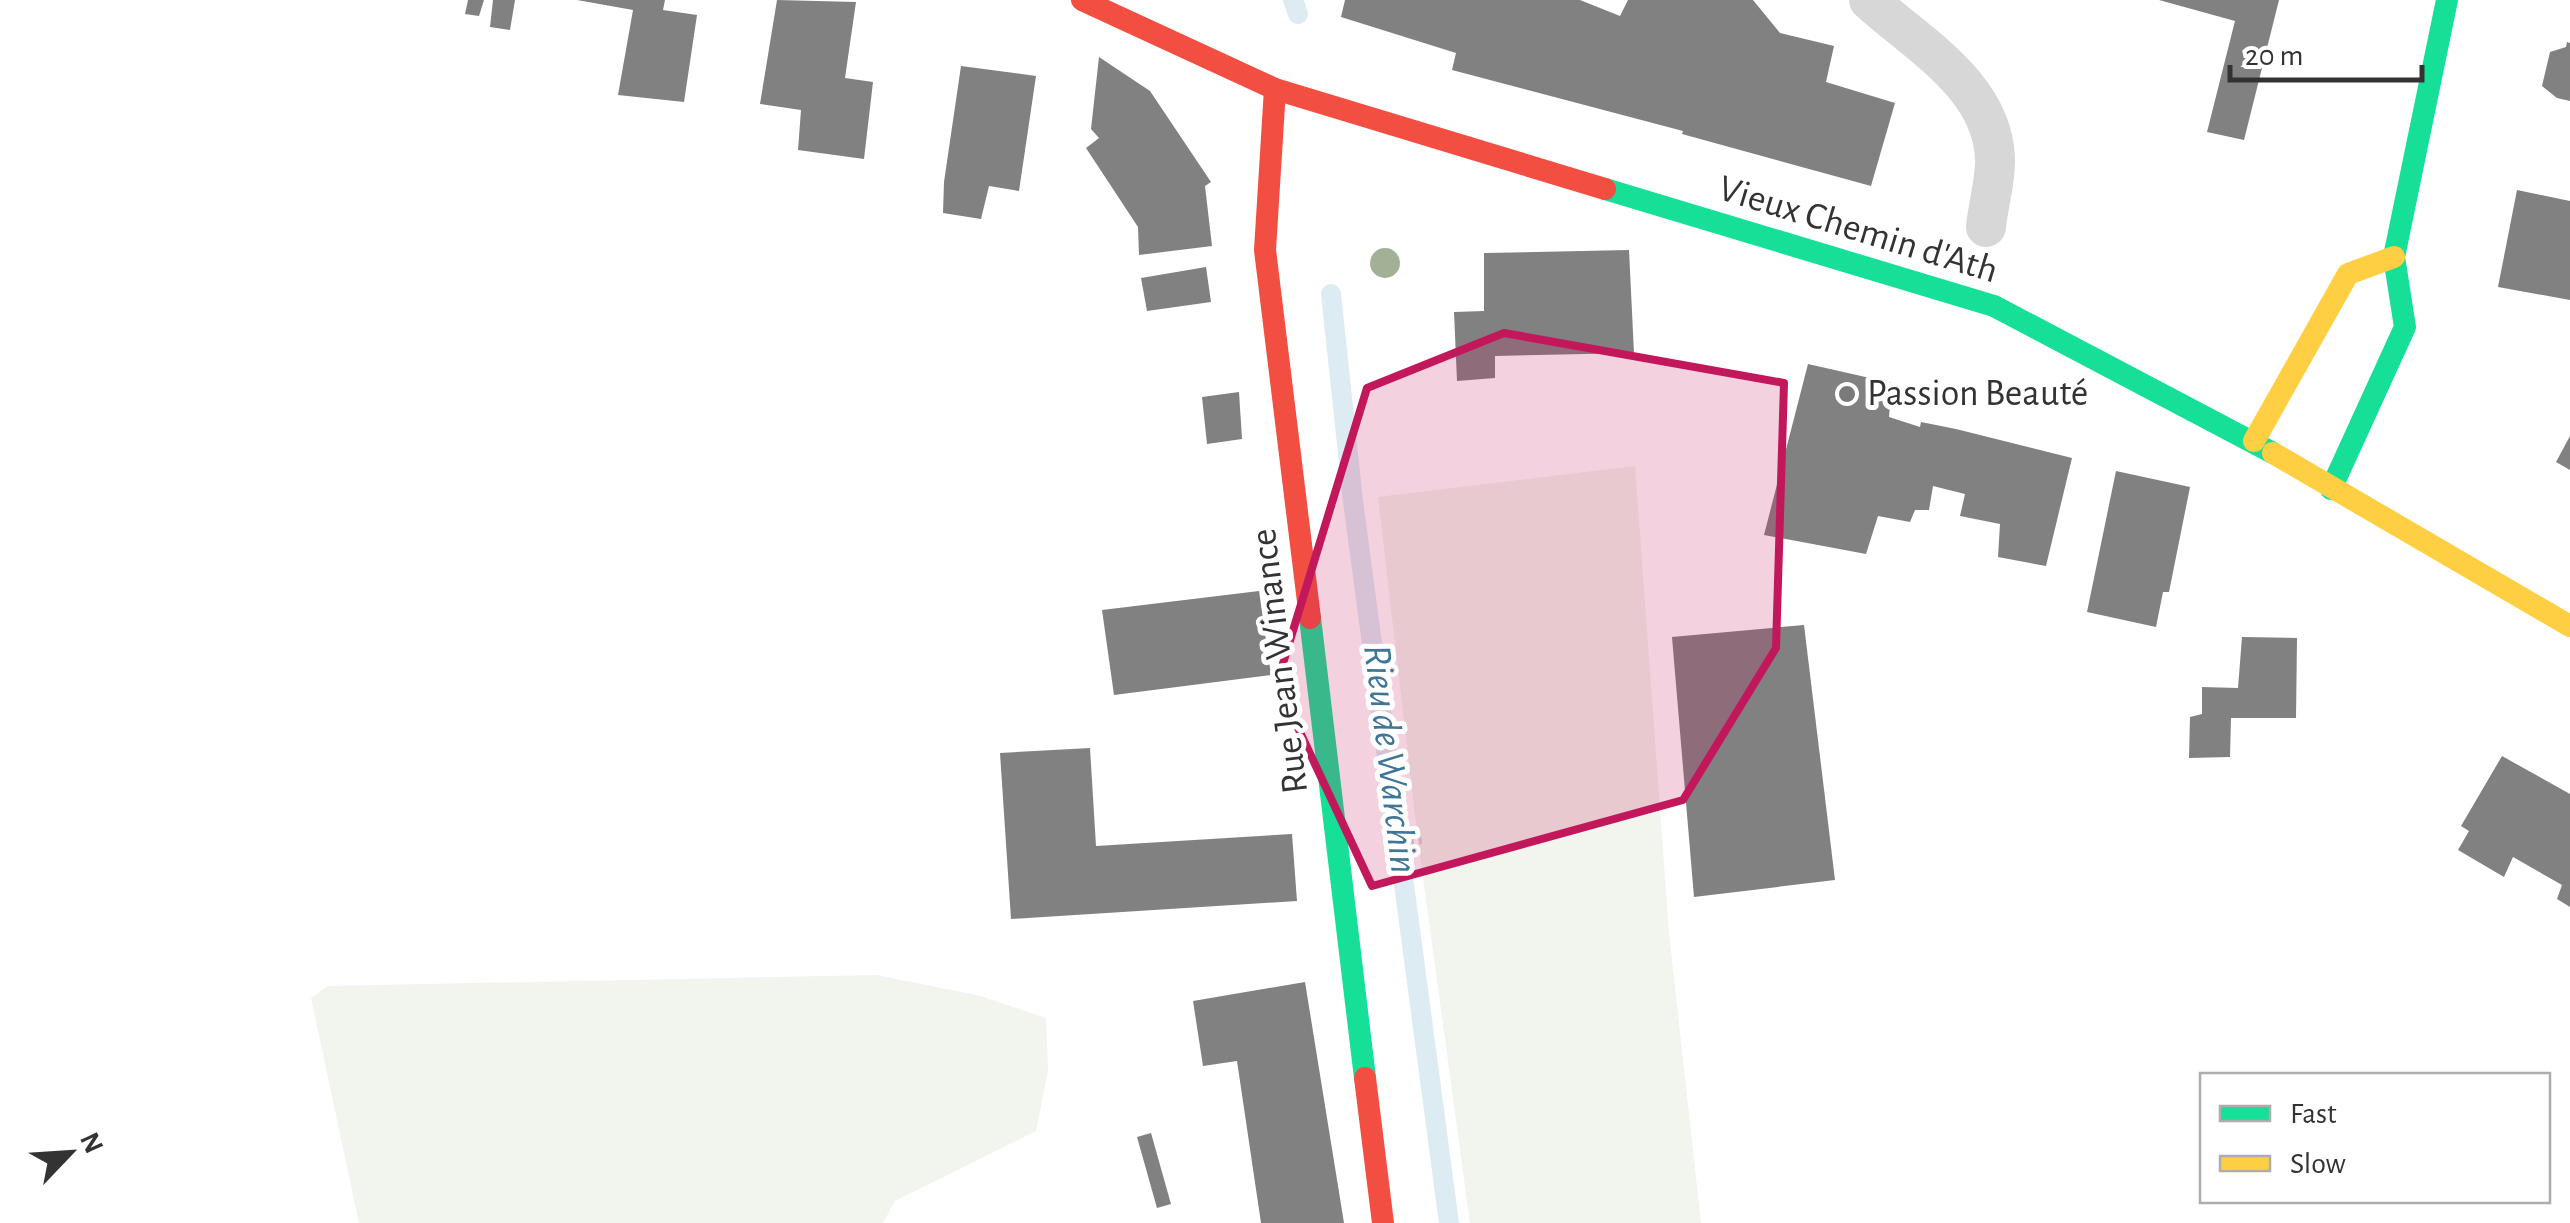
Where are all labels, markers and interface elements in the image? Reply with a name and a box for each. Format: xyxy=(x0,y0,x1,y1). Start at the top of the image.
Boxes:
scale bar xyxy=(2230,20,2422,82)
text: 20 m xyxy=(2245,41,2303,71)
street label: Vieux Chemin d'Ath xyxy=(1714,169,2002,291)
place label: Passion Beauté xyxy=(1867,375,2088,413)
marker: Passion Beauté xyxy=(1836,383,1858,405)
street label: Rue Jean Winance xyxy=(1245,526,1315,796)
water label: Rieu de Warchin xyxy=(1356,642,1424,876)
legend xyxy=(2200,1073,2550,1203)
text: Fast xyxy=(2290,1099,2337,1129)
north arrow xyxy=(20,1103,120,1203)
text: N xyxy=(74,1129,108,1158)
text: Slow xyxy=(2290,1149,2346,1179)

